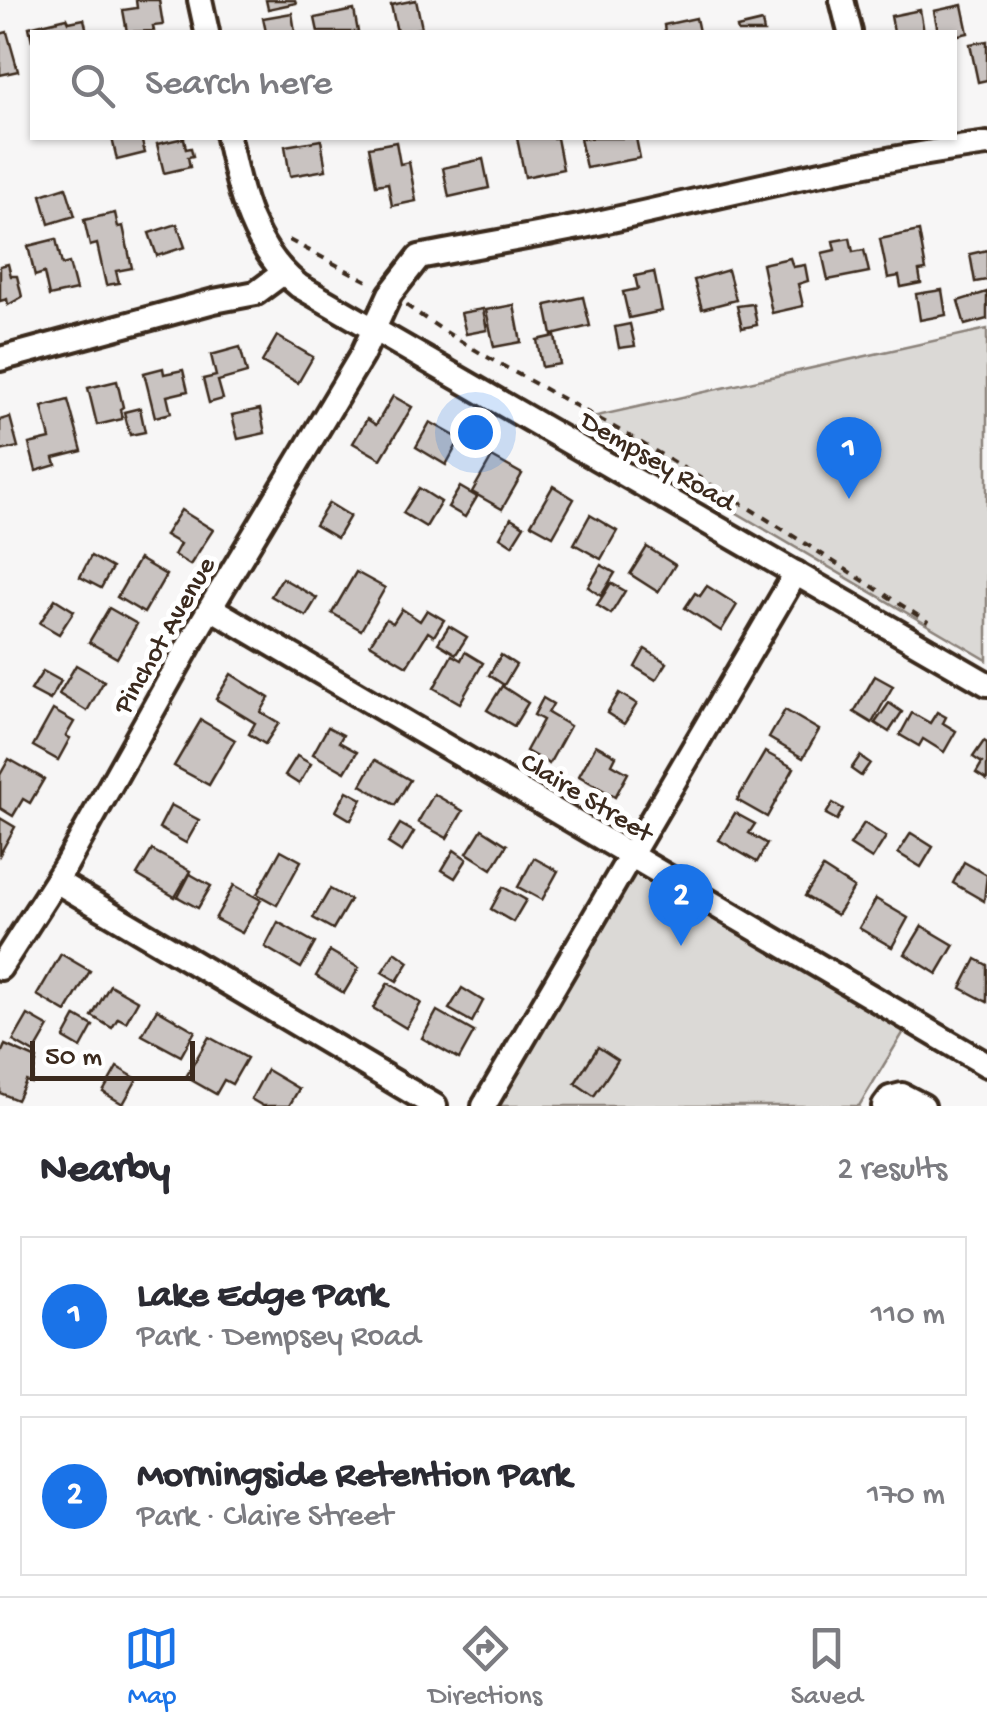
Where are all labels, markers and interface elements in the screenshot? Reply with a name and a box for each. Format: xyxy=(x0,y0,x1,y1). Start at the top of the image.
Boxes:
search box xyxy=(30,30,957,140)
icon: search xyxy=(65,58,120,113)
text: Search here xyxy=(145,63,332,107)
street label: Dempsey Road xyxy=(572,404,742,522)
your location xyxy=(450,407,501,458)
pin: 1 xyxy=(816,416,882,499)
street label: Pinchot Avenue xyxy=(107,551,225,722)
street label: Claire Street xyxy=(513,746,660,853)
pin: 2 xyxy=(648,864,714,946)
scale bar xyxy=(30,1036,195,1080)
text: 50 m xyxy=(45,1042,102,1075)
text: Nearby xyxy=(40,1147,170,1196)
text: 2 results xyxy=(837,1152,947,1190)
text: Lake Edge Park xyxy=(137,1275,386,1319)
text: 1 xyxy=(68,1297,81,1335)
text: 110 m xyxy=(871,1297,945,1335)
text: Park · Dempsey Road xyxy=(137,1319,421,1357)
text: Morningside Retention Park xyxy=(137,1455,571,1499)
text: 2 xyxy=(67,1477,82,1515)
text: 170 m xyxy=(867,1477,945,1515)
text: Park · Claire Street xyxy=(137,1499,393,1537)
tab: Map xyxy=(124,1621,179,1714)
tab: Directions xyxy=(428,1621,542,1714)
tab: Saved xyxy=(791,1621,863,1714)

